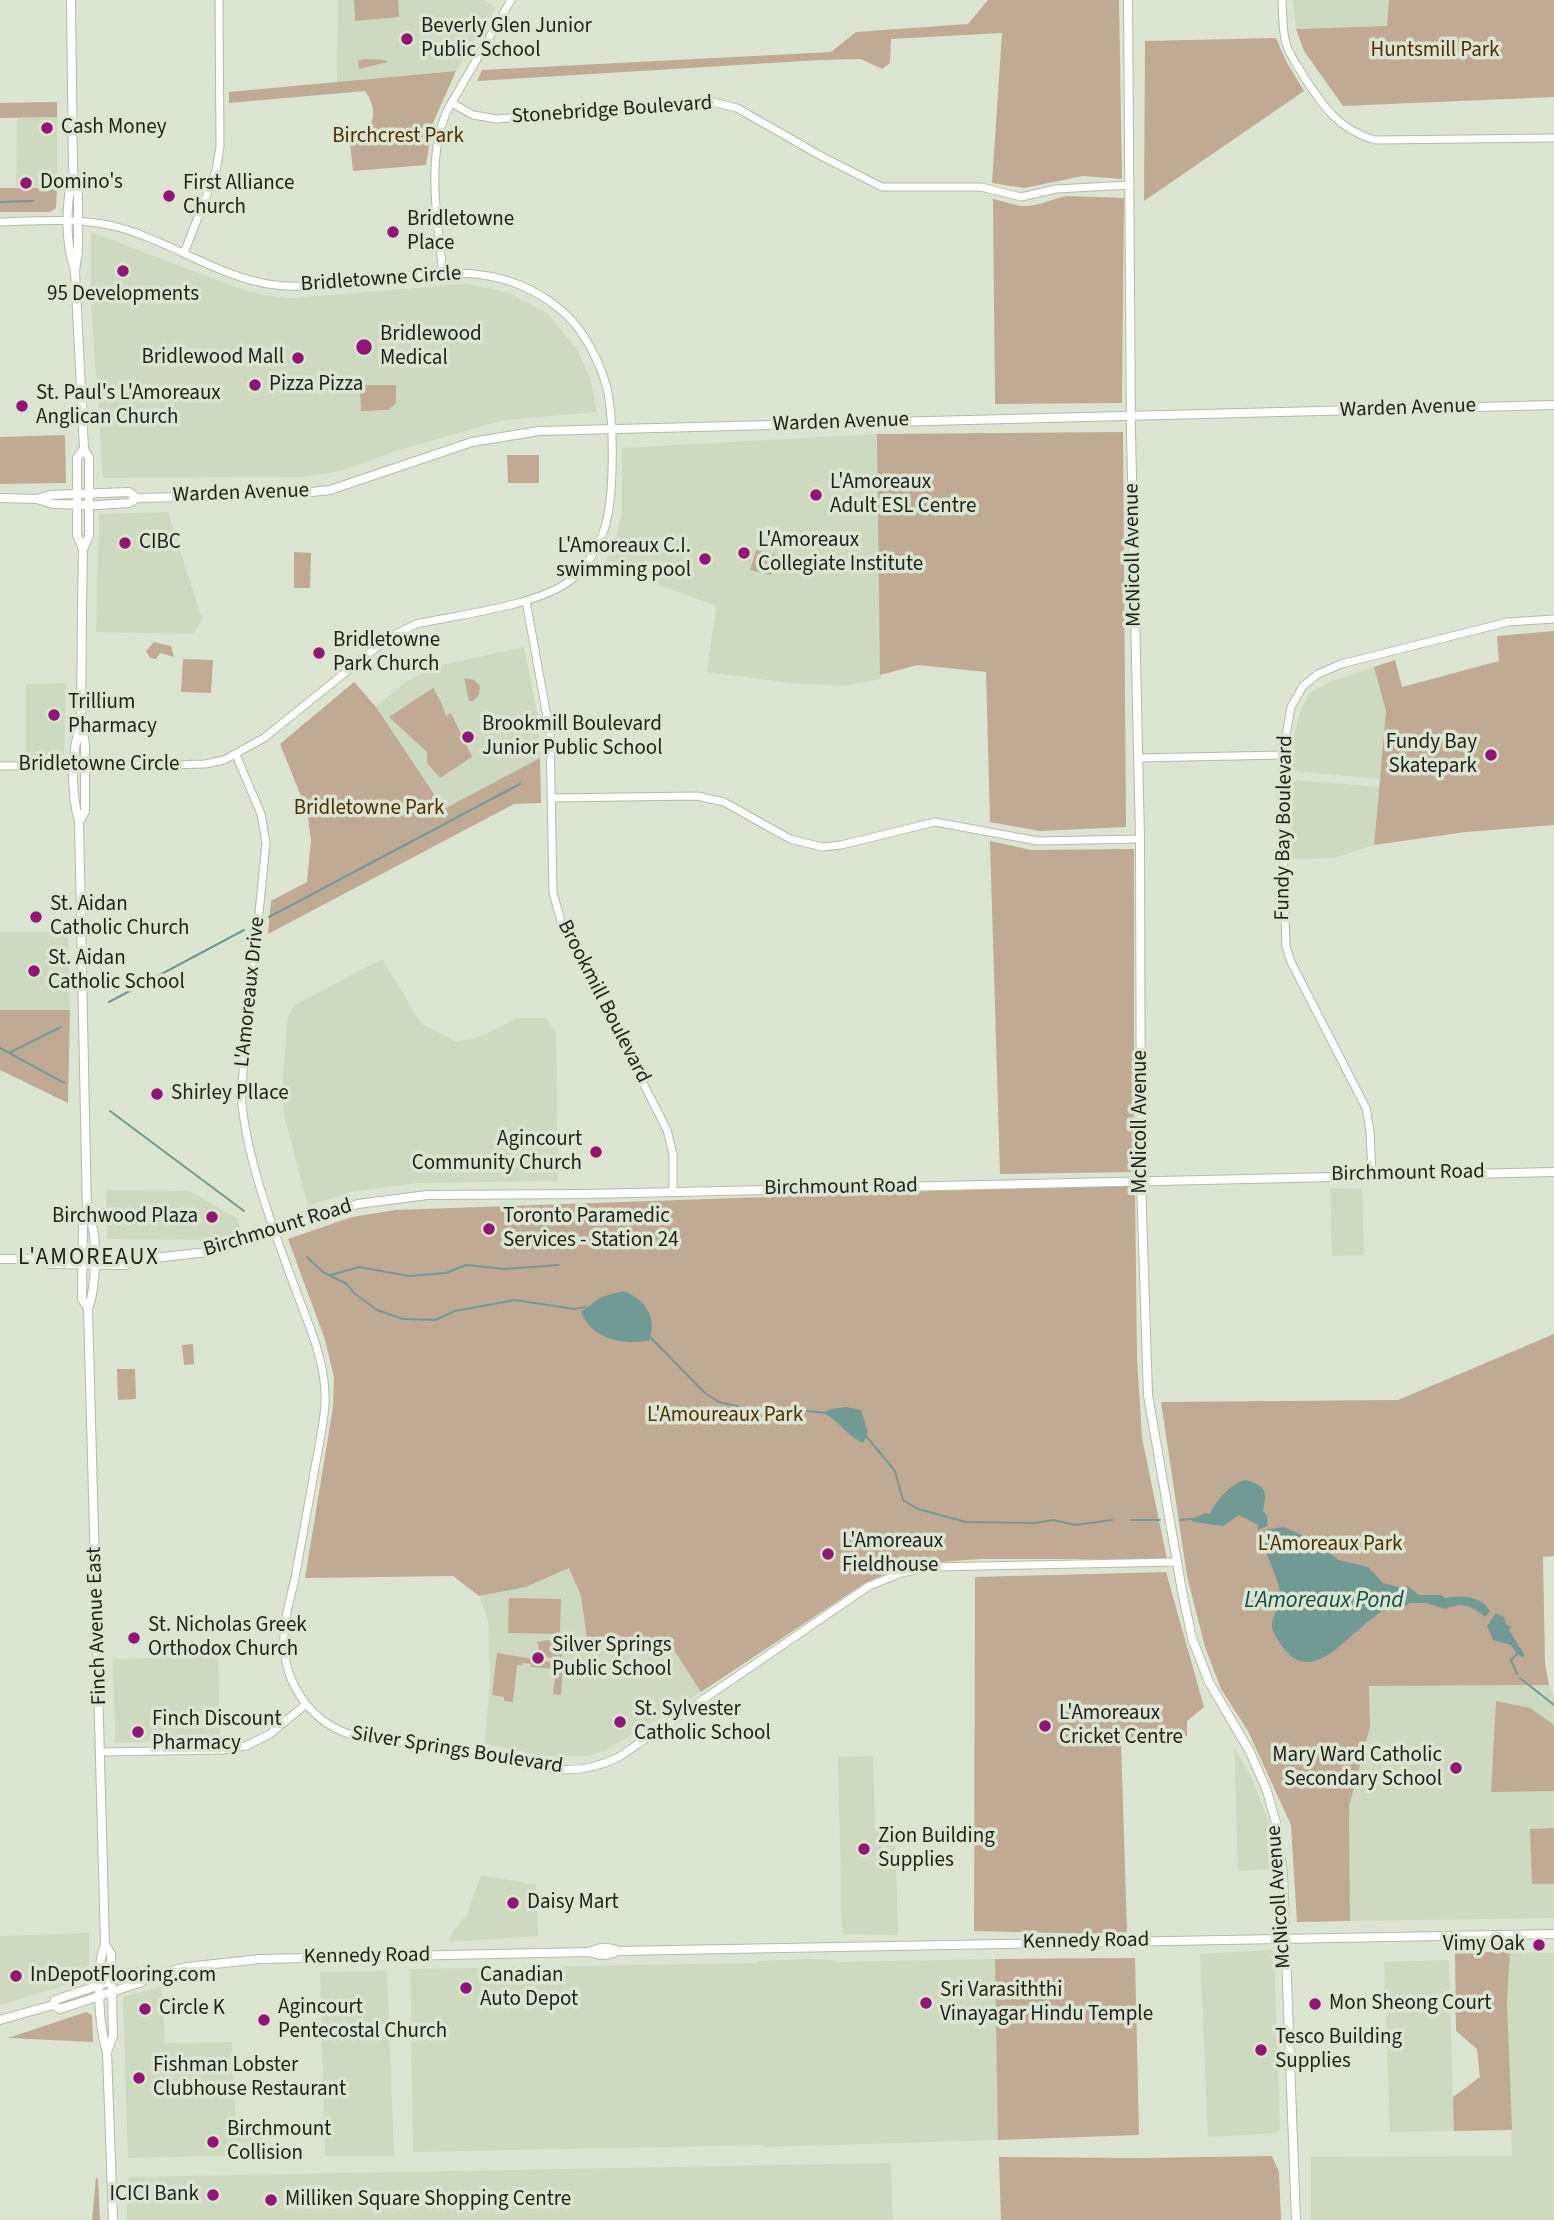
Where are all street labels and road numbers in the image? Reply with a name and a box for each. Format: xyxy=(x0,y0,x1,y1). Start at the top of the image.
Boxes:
street label: Stonebridge Boulevard xyxy=(511,91,713,131)
street label: Bridletowne Circle xyxy=(300,262,462,298)
street label: Warden Avenue xyxy=(1339,394,1477,424)
street label: Warden Avenue xyxy=(772,408,910,438)
street label: Warden Avenue xyxy=(172,479,310,509)
street label: McNicoll Avenue xyxy=(1120,483,1148,627)
street label: Fundy Bay Boulevard xyxy=(1271,735,1299,921)
street label: Bridletowne Circle xyxy=(19,752,179,778)
street label: L'Amoreaux Drive xyxy=(231,916,271,1068)
street label: Brookmill Boulevard xyxy=(551,916,655,1088)
street label: McNicoll Avenue xyxy=(1128,1050,1154,1194)
street label: Birchmount Road xyxy=(1331,1160,1485,1188)
street label: Birchmount Road xyxy=(764,1174,918,1202)
street label: Birchmount Road xyxy=(201,1194,355,1264)
street label: Finch Avenue East xyxy=(83,1546,113,1706)
street label: Silver Springs Boulevard xyxy=(350,1722,564,1780)
street label: McNicoll Avenue xyxy=(1262,1824,1298,1970)
street label: Kennedy Road xyxy=(1023,1928,1149,1956)
street label: Kennedy Road xyxy=(304,1943,430,1971)

